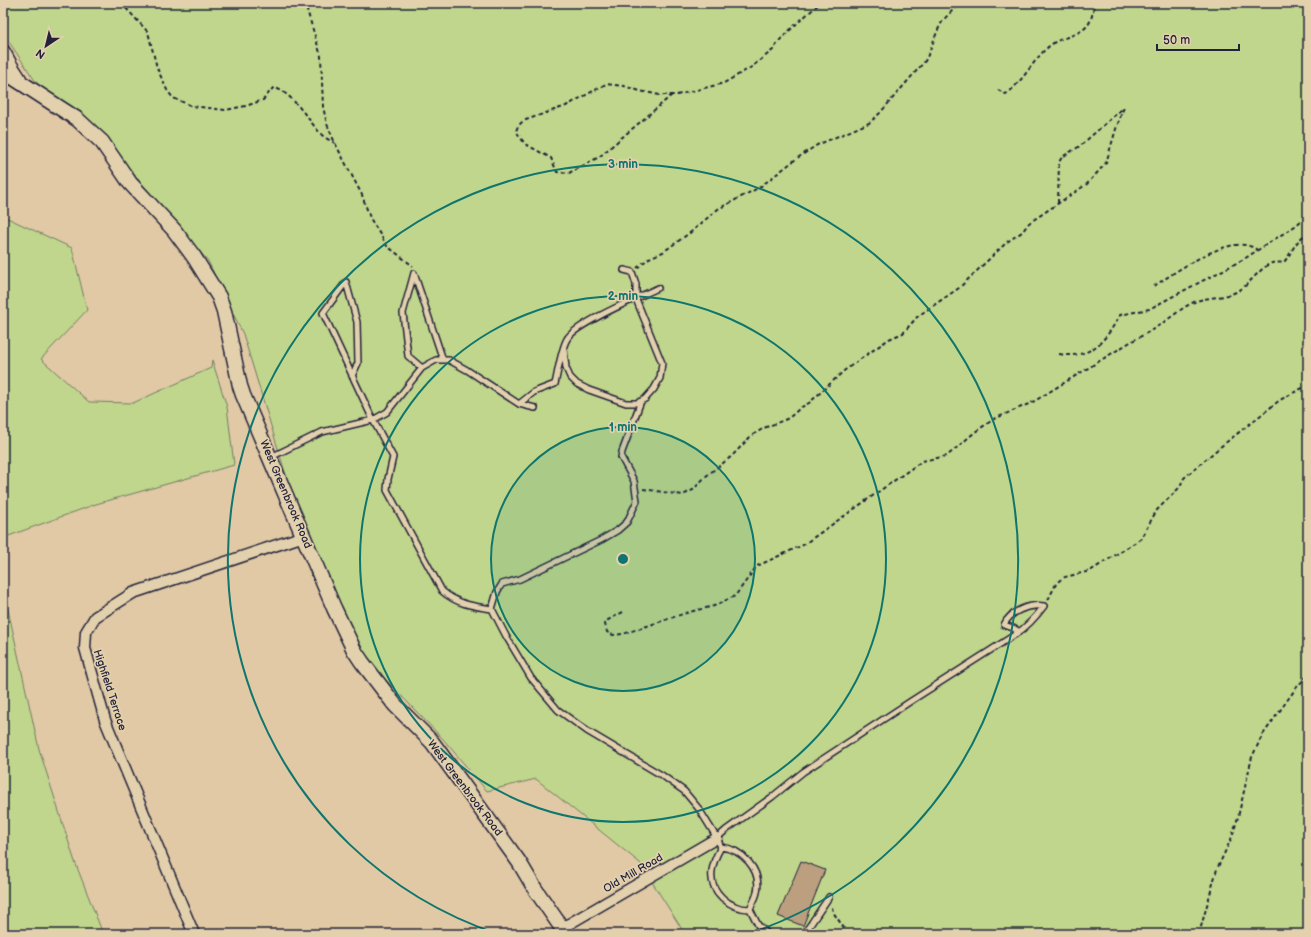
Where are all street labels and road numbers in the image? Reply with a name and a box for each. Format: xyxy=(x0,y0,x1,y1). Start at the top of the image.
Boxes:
street label: West Greenbrook Road xyxy=(257,438,315,550)
street label: Highfield Terrace xyxy=(91,648,129,733)
street label: West Greenbrook Road xyxy=(425,738,505,838)
street label: Old Mill Road xyxy=(601,851,665,895)

